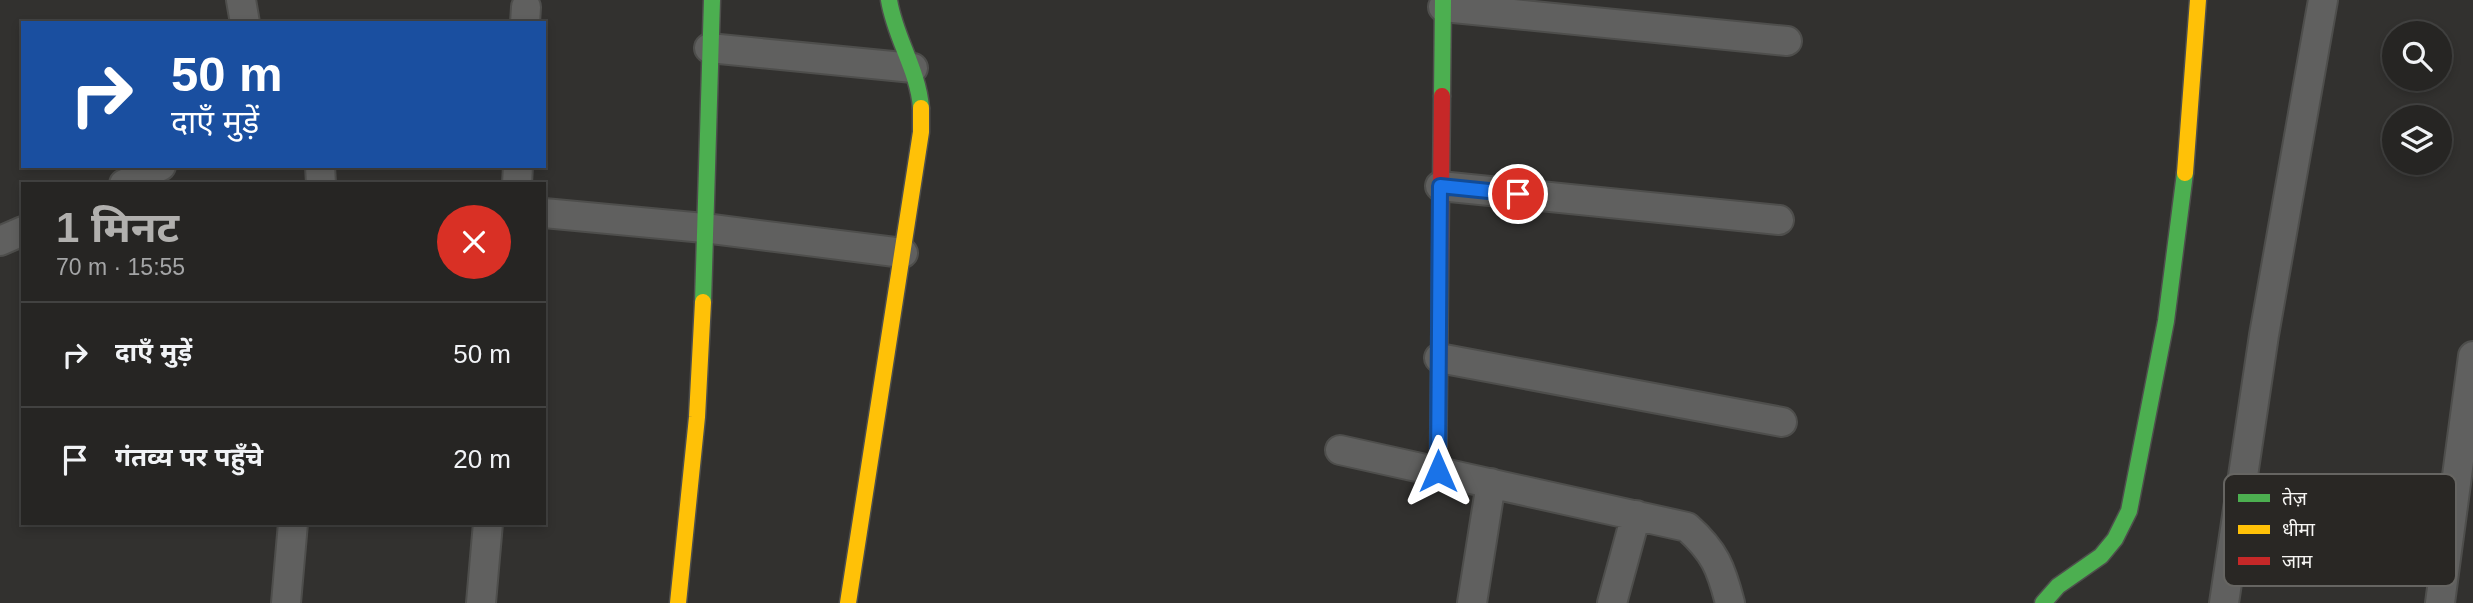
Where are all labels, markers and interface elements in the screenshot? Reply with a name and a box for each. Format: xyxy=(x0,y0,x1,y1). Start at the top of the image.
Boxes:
map controls xyxy=(2382,21,2452,175)
button: search xyxy=(2382,21,2452,91)
text: 50 m xyxy=(171,47,283,101)
icon: right xyxy=(56,49,147,140)
text: दाएँ मुड़ें xyxy=(171,104,259,140)
button: layers xyxy=(2382,105,2452,175)
pin xyxy=(1488,164,1548,224)
icon: arrive xyxy=(1499,175,1537,213)
text: 1 मिनट xyxy=(56,204,179,251)
button: close xyxy=(437,205,511,279)
text: 70 m · 15:55 xyxy=(56,254,185,280)
icon: right xyxy=(56,336,94,374)
text: दाएँ मुड़ें xyxy=(115,337,192,367)
text: 50 m xyxy=(453,339,511,369)
position arrow xyxy=(1401,434,1475,508)
icon: arrive xyxy=(56,441,94,479)
text: गंतव्य पर पहुँचे xyxy=(115,442,263,472)
text: 20 m xyxy=(453,444,511,474)
legend xyxy=(2224,474,2456,586)
text: तेज़ xyxy=(2282,487,2308,509)
text: धीमा xyxy=(2282,519,2316,540)
text: जाम xyxy=(2282,551,2313,572)

